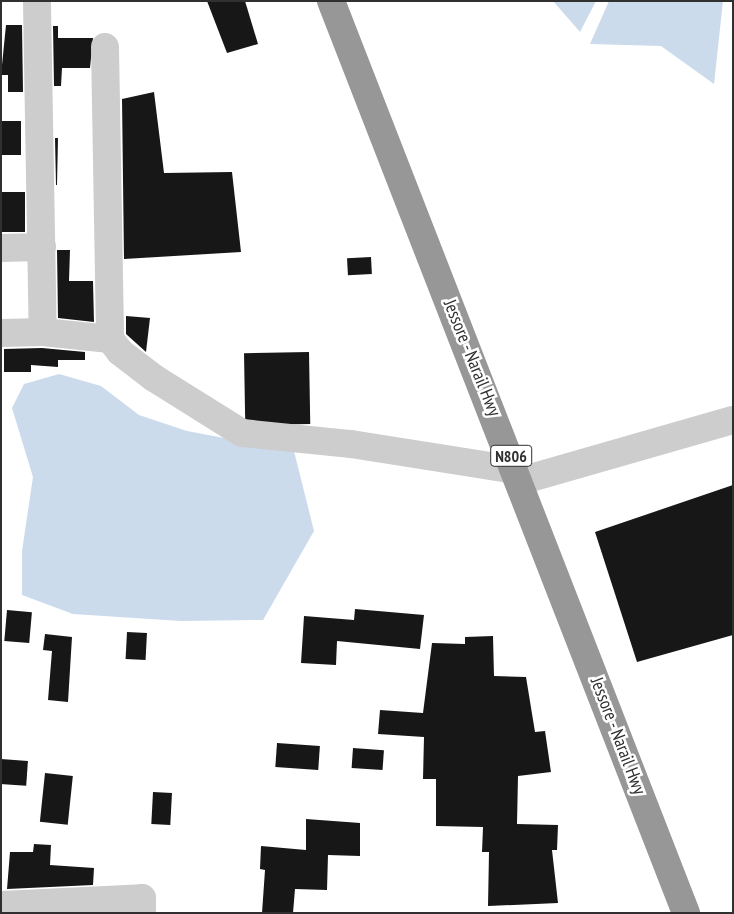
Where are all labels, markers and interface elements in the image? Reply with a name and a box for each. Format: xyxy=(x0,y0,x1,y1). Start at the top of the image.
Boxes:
street label: Jessore - Narail Hwy xyxy=(439,296,505,420)
road number: N806 xyxy=(490,442,532,470)
street label: Jessore - Narail Hwy xyxy=(586,674,650,798)

